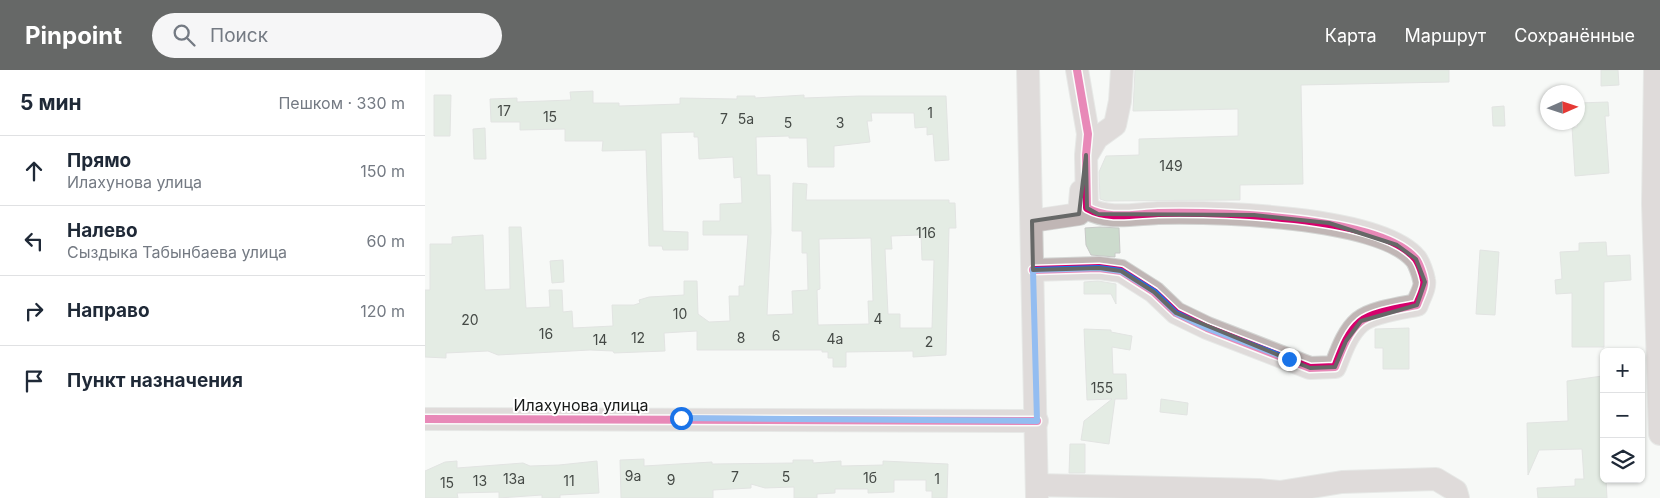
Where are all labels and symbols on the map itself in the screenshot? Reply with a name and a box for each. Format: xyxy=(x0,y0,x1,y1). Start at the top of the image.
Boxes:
north arrow xyxy=(1540,85,1585,130)
house number: 17 xyxy=(497,102,511,119)
house number: 1 xyxy=(927,104,933,121)
house number: 15 xyxy=(543,108,557,125)
house number: 7 xyxy=(720,110,728,127)
house number: 5а xyxy=(738,110,754,127)
house number: 5 xyxy=(784,114,792,131)
house number: 3 xyxy=(836,114,844,131)
house number: 149 xyxy=(1159,157,1183,174)
house number: 116 xyxy=(916,224,936,241)
house number: 10 xyxy=(673,305,687,322)
house number: 4 xyxy=(873,310,883,327)
house number: 20 xyxy=(461,311,479,328)
house number: 16 xyxy=(539,325,553,342)
house number: 6 xyxy=(772,327,780,344)
house number: 12 xyxy=(631,329,645,346)
house number: 8 xyxy=(737,329,745,346)
house number: 4а xyxy=(827,330,843,347)
house number: 14 xyxy=(593,331,607,348)
house number: 2 xyxy=(925,333,933,350)
route end xyxy=(1278,348,1301,371)
house number: 155 xyxy=(1091,379,1113,396)
street label: Илахунова улица xyxy=(513,395,649,415)
route start xyxy=(670,407,693,430)
house number: 9а xyxy=(625,467,641,484)
house number: 7 xyxy=(731,468,739,485)
house number: 5 xyxy=(782,468,790,485)
house number: 1б xyxy=(863,469,877,486)
house number: 13а xyxy=(503,470,525,487)
house number: 1 xyxy=(934,470,940,487)
house number: 9 xyxy=(667,471,675,488)
house number: 13 xyxy=(473,472,487,489)
house number: 11 xyxy=(563,472,575,489)
house number: 15 xyxy=(440,474,454,491)

